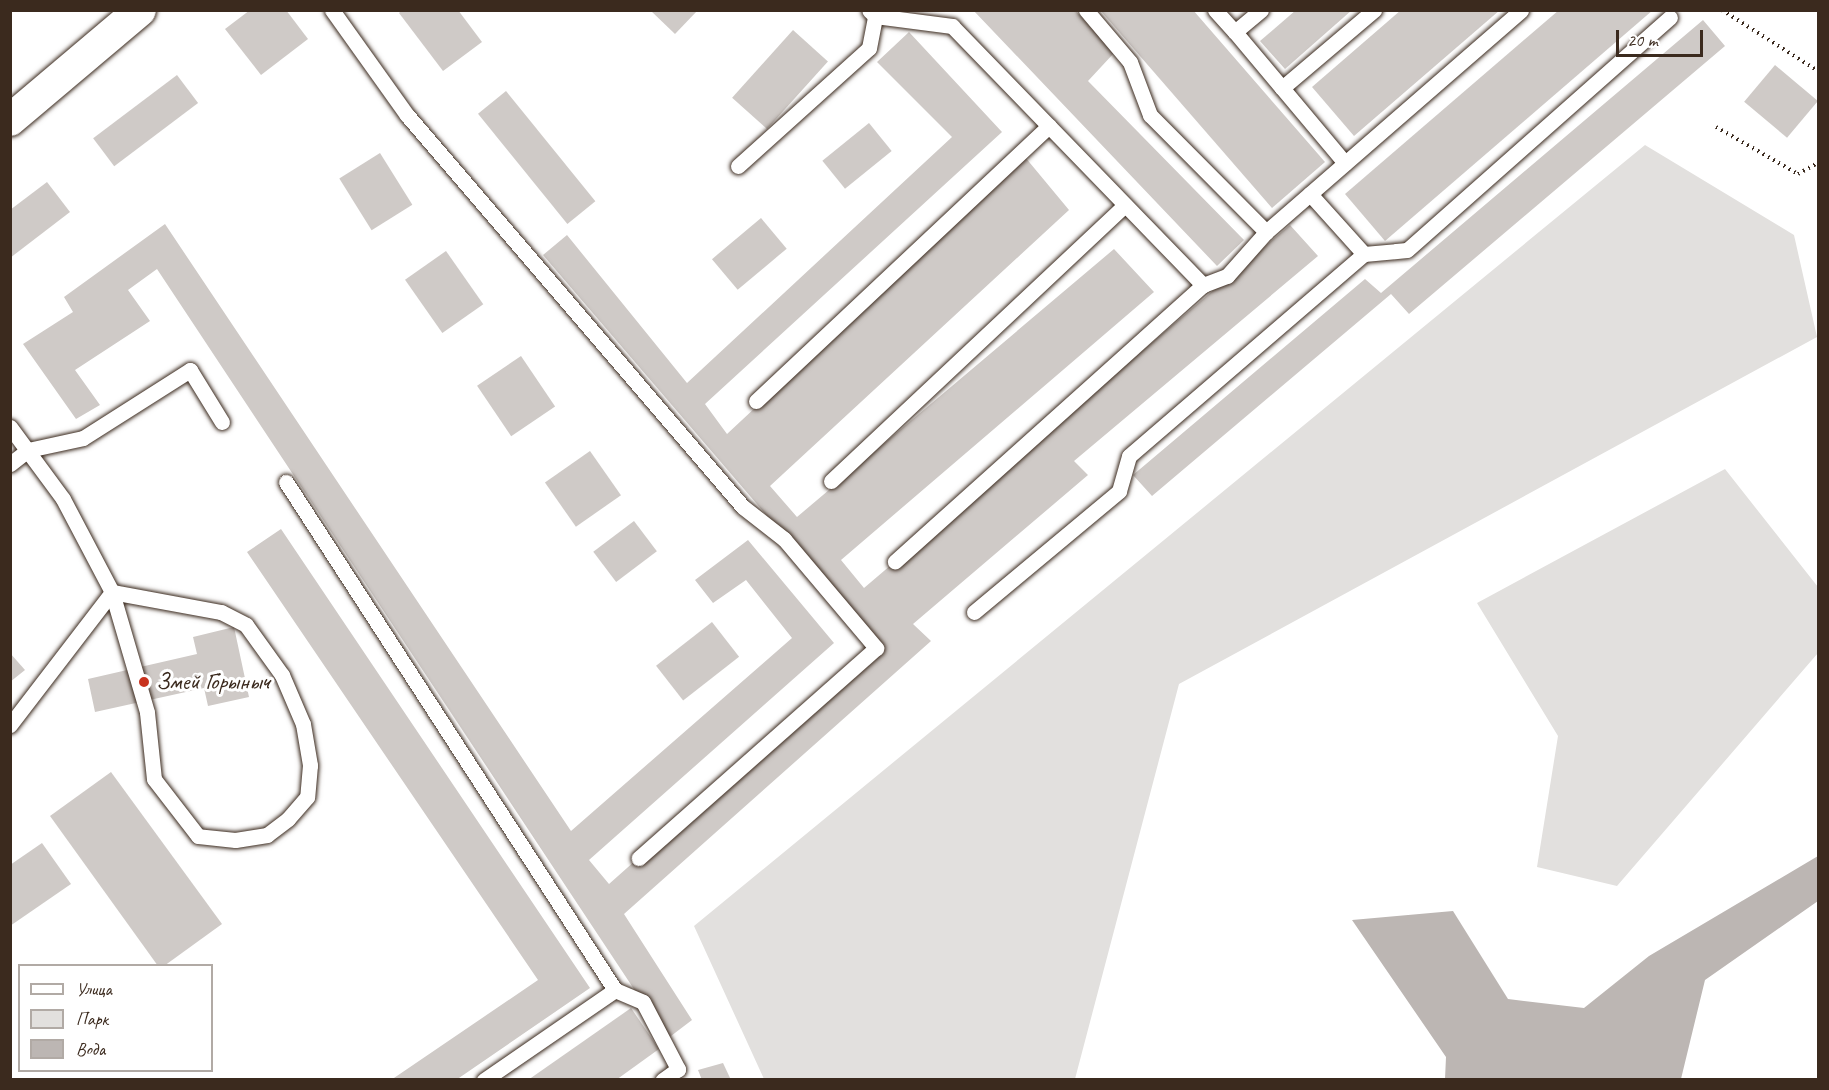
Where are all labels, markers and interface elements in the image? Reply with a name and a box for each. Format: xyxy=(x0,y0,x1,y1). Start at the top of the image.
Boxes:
scale bar xyxy=(1619,18,1706,56)
text: 20 m xyxy=(1627,29,1658,51)
place label: Змей Горыныч xyxy=(156,668,269,696)
marker: Змей Горыныч xyxy=(137,675,151,689)
legend xyxy=(18,964,213,1072)
text: Улица xyxy=(76,978,112,1000)
text: Парк xyxy=(76,1008,108,1030)
text: Вода xyxy=(76,1038,105,1060)

